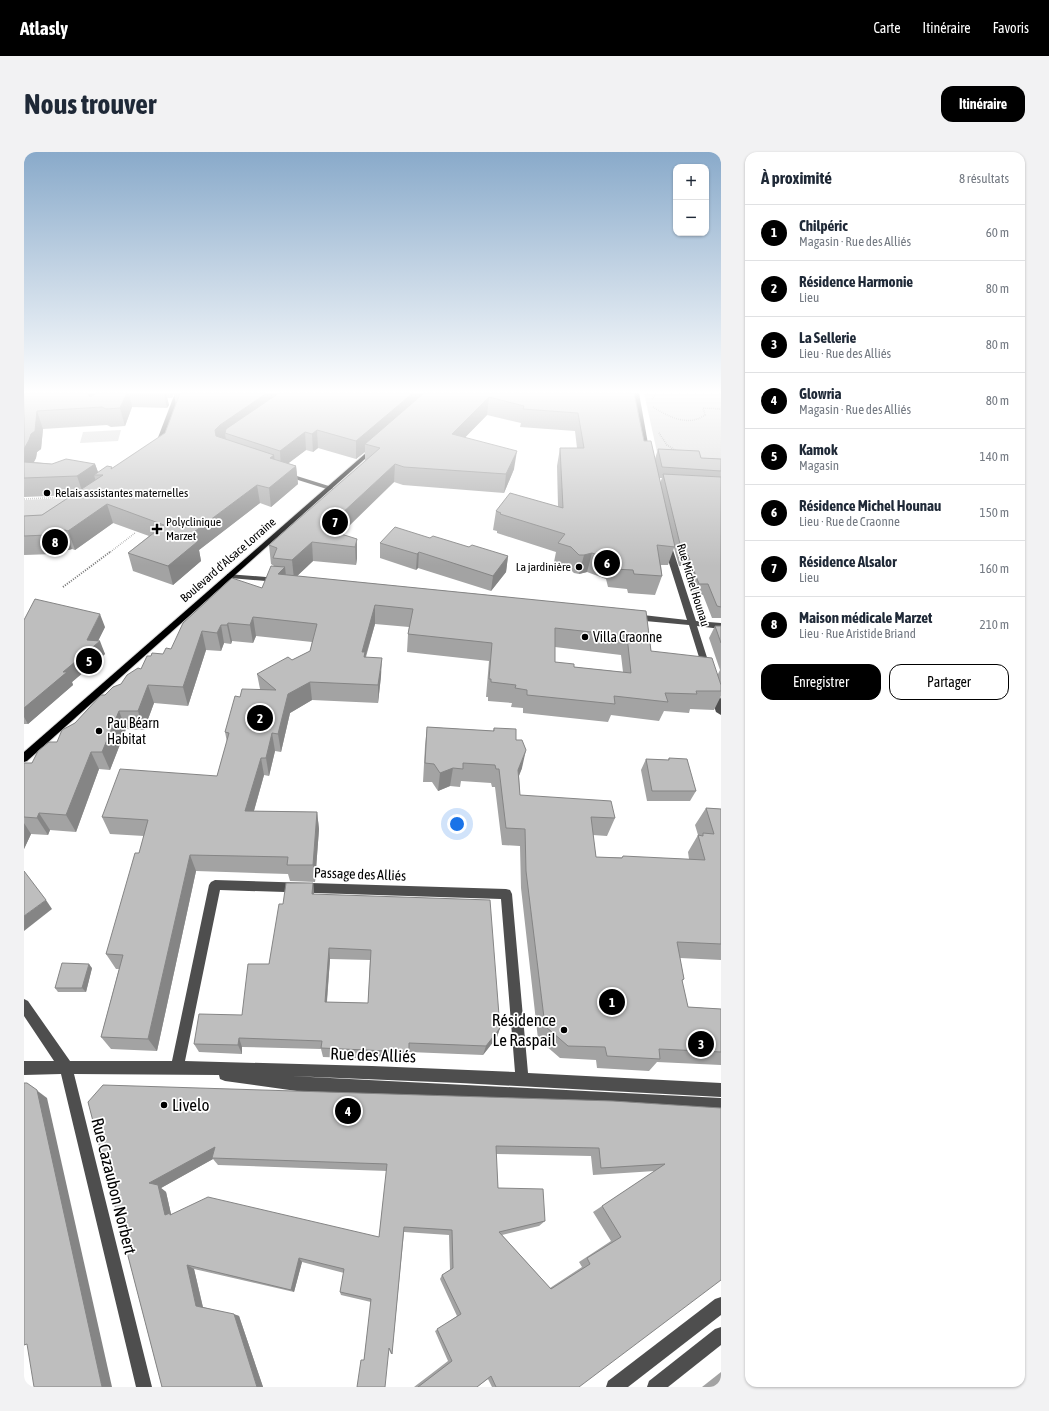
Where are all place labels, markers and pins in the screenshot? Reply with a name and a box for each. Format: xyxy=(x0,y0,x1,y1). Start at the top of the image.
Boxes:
place label: Relais assistantes maternelles xyxy=(55,486,188,500)
marker: Relais assistantes maternelles xyxy=(42,488,52,498)
pin: 7 xyxy=(322,507,348,537)
place label: Polyclinique Marzet xyxy=(166,515,221,543)
marker: Polyclinique Marzet xyxy=(151,523,163,535)
pin: 8 xyxy=(42,527,68,557)
pin: 6 xyxy=(594,548,620,578)
place label: La jardinière xyxy=(516,560,571,574)
marker: La jardinière xyxy=(574,562,584,572)
place label: Villa Craonne xyxy=(593,629,662,645)
marker: Villa Craonne xyxy=(580,632,590,642)
pin: 5 xyxy=(76,646,102,676)
pin: 2 xyxy=(247,703,273,733)
place label: Pau Béarn Habitat xyxy=(107,715,159,747)
marker: Pau Béarn Habitat xyxy=(94,726,104,736)
pin: 1 xyxy=(599,987,625,1017)
place label: Résidence Le Raspail xyxy=(492,1010,556,1050)
marker: Résidence Le Raspail xyxy=(559,1025,569,1035)
pin: 3 xyxy=(688,1029,714,1059)
place label: Livelo xyxy=(172,1095,209,1115)
pin: 4 xyxy=(335,1096,361,1126)
marker: Livelo xyxy=(159,1100,169,1110)

